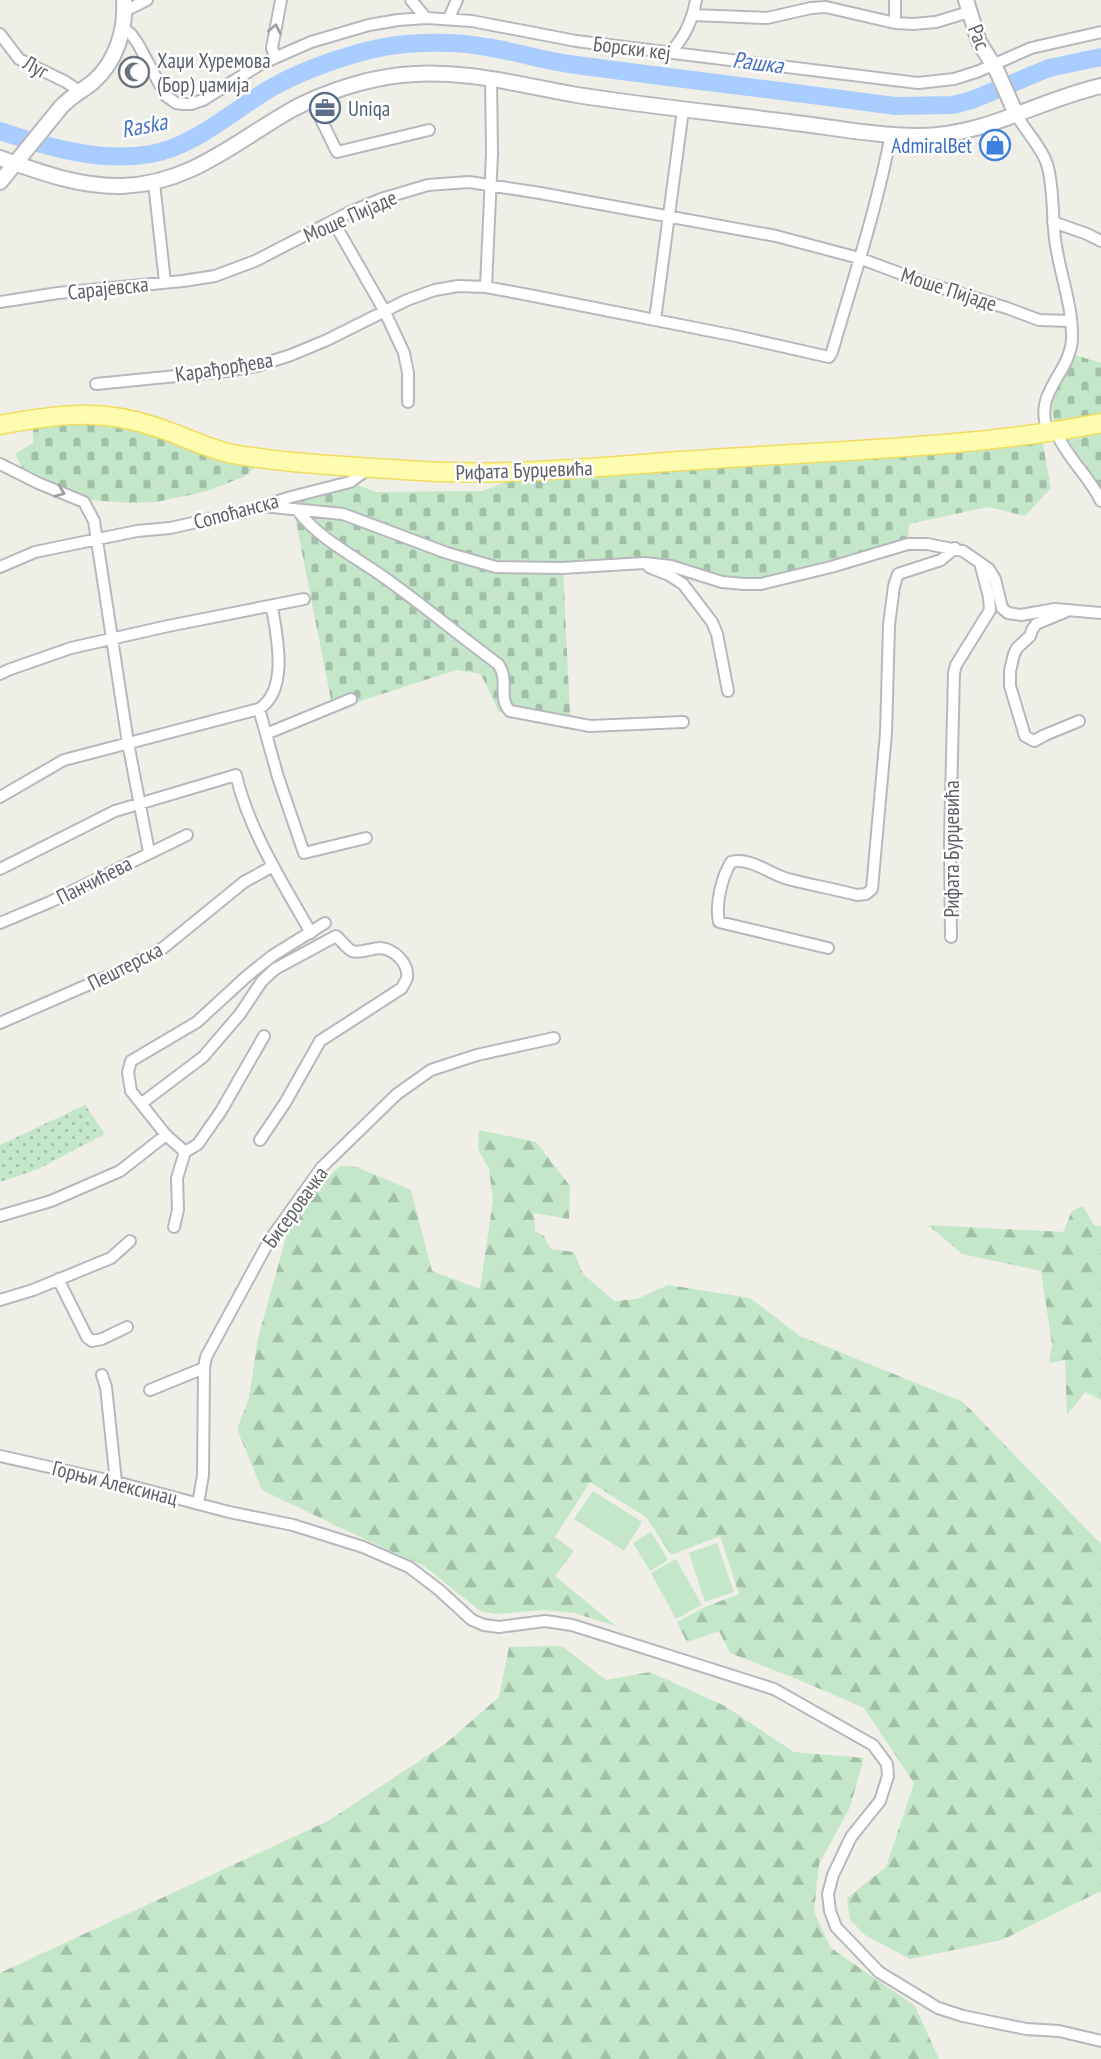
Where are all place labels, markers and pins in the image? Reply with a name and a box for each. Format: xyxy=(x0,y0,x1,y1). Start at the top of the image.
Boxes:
place label: Хаџи Хуремова (Бор) џамија xyxy=(157,47,271,98)
mosque icon: Хаџи Хуремова (Бор) џамија xyxy=(117,55,151,89)
office icon: Uniqa xyxy=(308,91,342,125)
place label: Uniqa xyxy=(348,95,390,122)
shop icon: AdmiralBet xyxy=(978,128,1012,162)
place label: AdmiralBet xyxy=(891,132,972,159)

